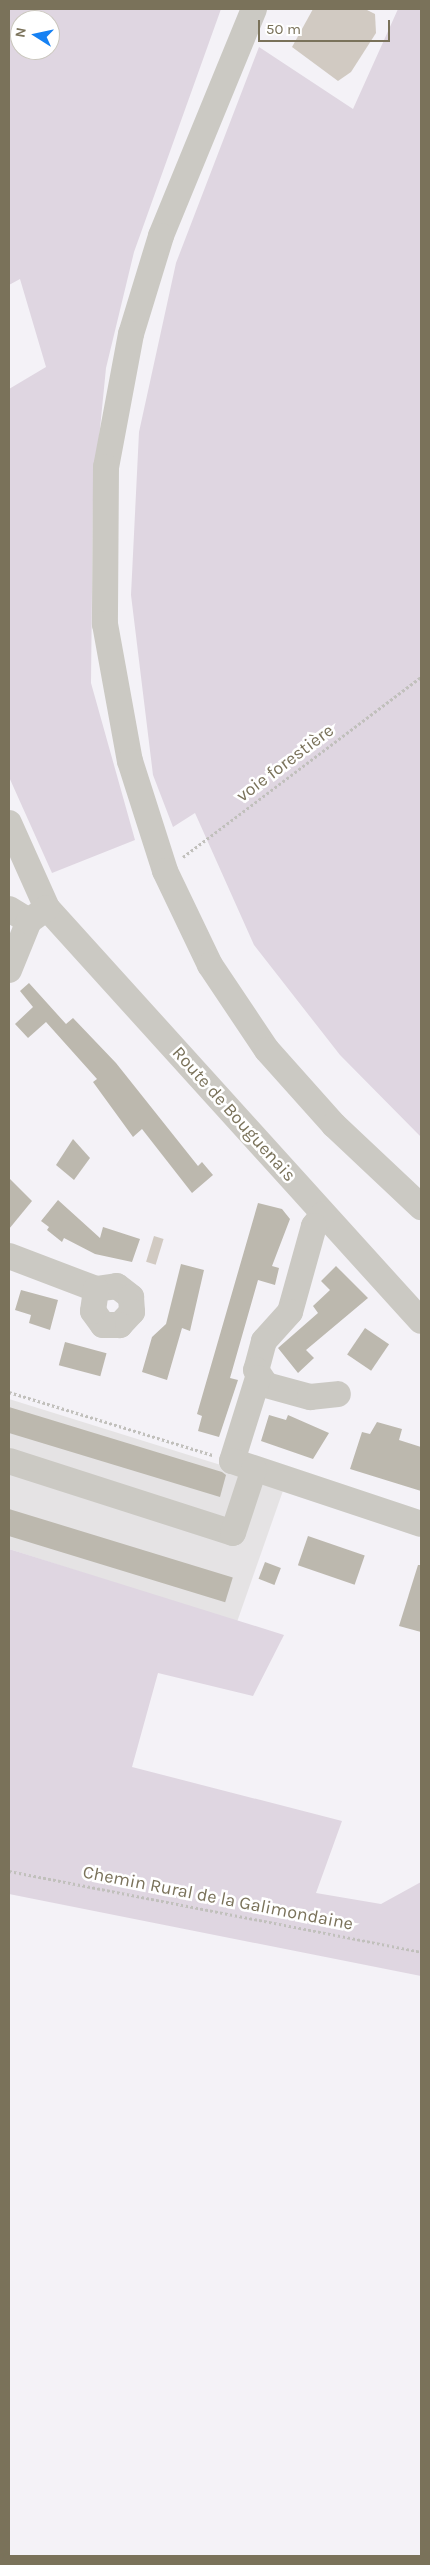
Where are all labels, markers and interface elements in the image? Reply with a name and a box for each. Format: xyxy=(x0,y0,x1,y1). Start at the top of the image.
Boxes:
north arrow xyxy=(10,10,60,60)
scale bar xyxy=(260,10,392,42)
text: 50 m xyxy=(266,20,301,38)
text: N xyxy=(11,26,30,39)
street label: voie forestière xyxy=(232,719,338,807)
street label: Route de Bouguenais xyxy=(168,1042,300,1186)
street label: Chemin Rural de la Galimondaine xyxy=(81,1861,355,1935)

